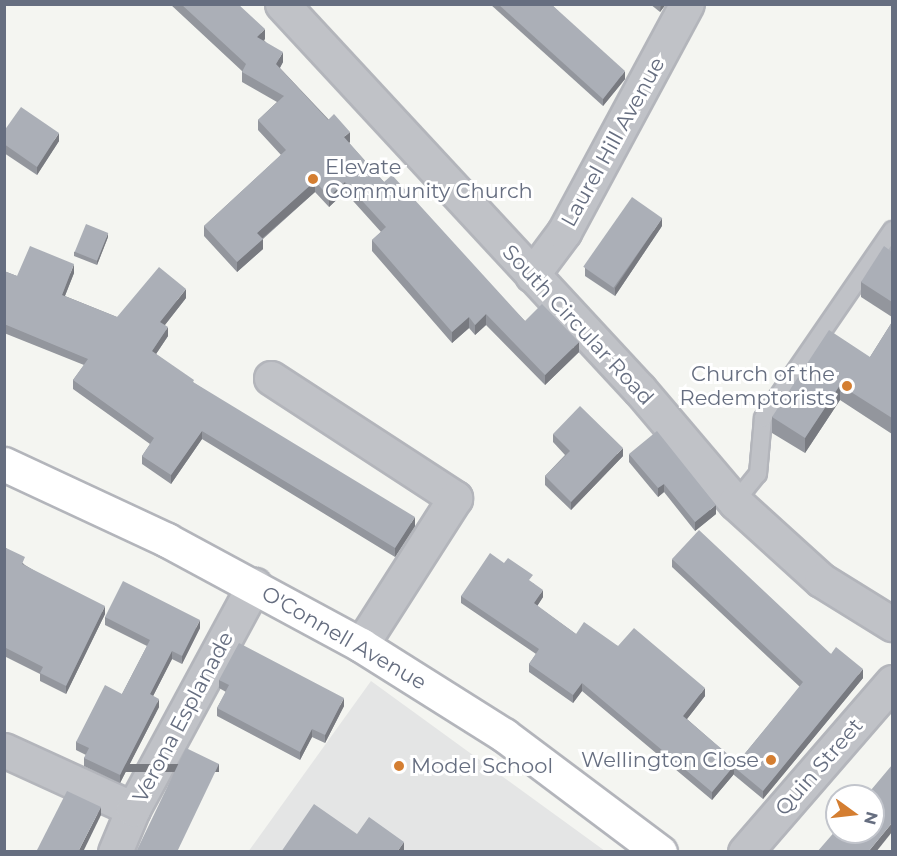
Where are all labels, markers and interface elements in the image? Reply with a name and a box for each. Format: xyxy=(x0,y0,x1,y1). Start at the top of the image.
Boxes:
street label: Laurel Hill Avenue xyxy=(556,53,670,231)
place label: Elevate Community Church xyxy=(325,154,533,204)
marker: Elevate Community Church xyxy=(306,172,320,186)
street label: South Circular Road xyxy=(497,240,659,410)
place label: Church of the Redemptorists xyxy=(679,361,835,411)
marker: Church of the Redemptorists xyxy=(840,379,854,393)
street label: O'Connell Avenue xyxy=(257,581,431,695)
street label: Verona Esplanade xyxy=(127,627,239,807)
street label: Quin Street xyxy=(770,713,868,821)
place label: Wellington Close xyxy=(581,747,759,773)
place label: Model School xyxy=(411,753,553,779)
marker: Wellington Close xyxy=(764,753,778,767)
marker: Model School xyxy=(392,759,406,773)
north arrow xyxy=(825,784,885,844)
text: N xyxy=(860,810,882,827)

